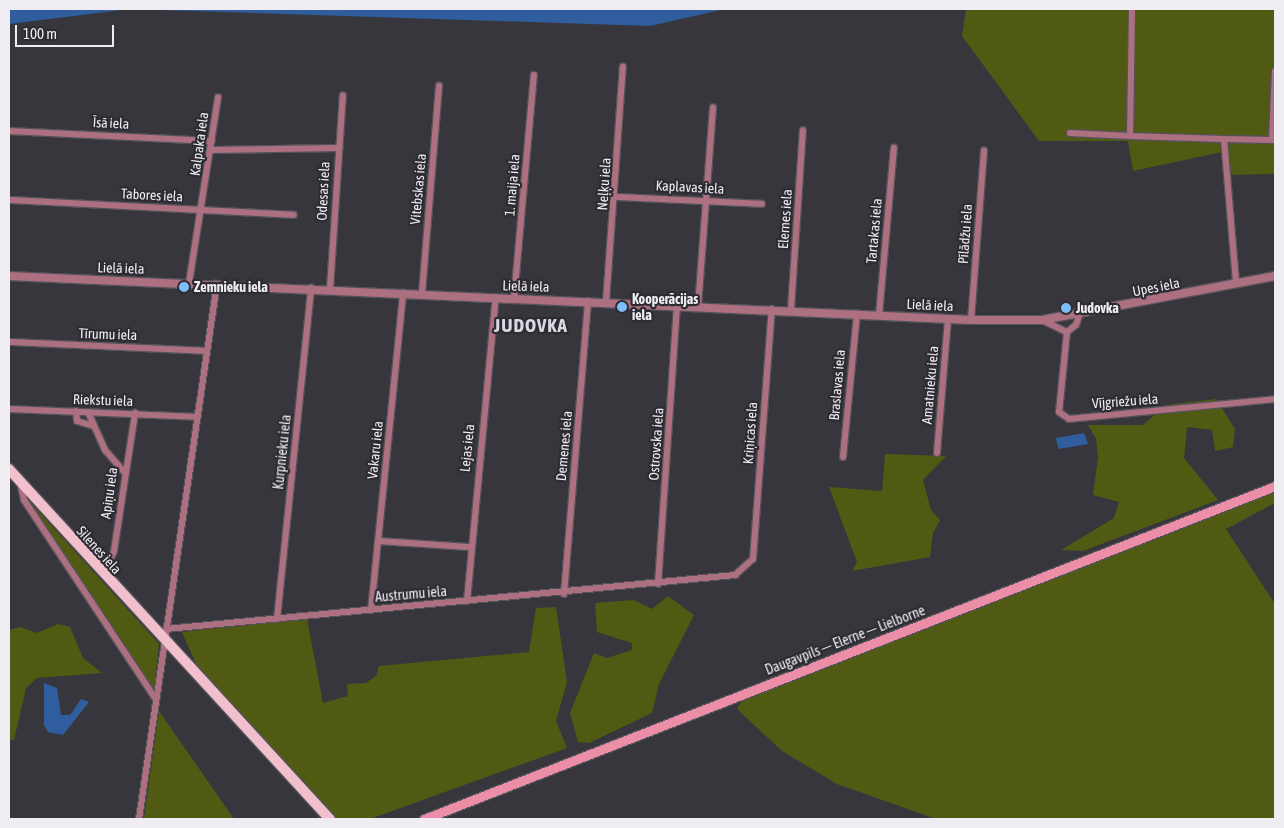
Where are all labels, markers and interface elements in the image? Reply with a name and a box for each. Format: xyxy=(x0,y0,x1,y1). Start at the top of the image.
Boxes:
scale bar xyxy=(18,15,116,47)
text: 100 m xyxy=(23,25,57,42)
street label: Kalpaka iela xyxy=(186,111,212,177)
street label: Īsā iela xyxy=(92,114,130,132)
street label: Vitebskas iela xyxy=(407,153,429,225)
street label: 1. maija iela xyxy=(501,153,523,217)
street label: Neļķu iela xyxy=(594,157,614,211)
street label: Odesas iela xyxy=(313,161,333,221)
street label: Kaplavas iela xyxy=(655,177,725,197)
street label: Tabores iela xyxy=(121,185,183,205)
street label: Elernes iela xyxy=(775,189,795,249)
street label: Tartakas iela xyxy=(863,198,885,264)
street label: Pīlādžu iela xyxy=(955,203,975,265)
street label: Lielā iela xyxy=(97,259,145,277)
street label: Upes iela xyxy=(1131,274,1181,300)
street label: Lielā iela xyxy=(502,277,550,295)
place label: Zemnieku iela xyxy=(194,279,268,295)
marker: Zemnieku iela xyxy=(178,281,190,293)
place label: Kooperācijas iela xyxy=(632,291,698,324)
street label: Lielā iela xyxy=(906,295,954,315)
place label: Judovka xyxy=(1076,300,1119,316)
marker: Kooperācijas iela xyxy=(616,301,628,313)
marker: Judovka xyxy=(1060,302,1072,314)
district label: JUDOVKA xyxy=(493,315,569,337)
street label: Tīrumu iela xyxy=(78,325,138,343)
street label: Amatnieku iela xyxy=(918,345,942,425)
street label: Braslavas iela xyxy=(826,349,848,421)
street label: Vījgriežu iela xyxy=(1091,390,1159,412)
street label: Riekstu iela xyxy=(73,391,133,409)
street label: Kriņicas iela xyxy=(739,401,761,465)
street label: Ostrovska iela xyxy=(645,407,667,481)
street label: Demenes iela xyxy=(553,410,575,482)
street label: Kurpnieku iela xyxy=(270,414,294,490)
street label: Vakaru iela xyxy=(364,420,386,480)
street label: Lejas iela xyxy=(456,423,478,473)
street label: Apiņu iela xyxy=(97,466,121,520)
street label: Silenes iela xyxy=(73,523,125,577)
street label: Austrumu iela xyxy=(374,582,448,606)
street label: Daugavpils — Elerne — Lielborne xyxy=(763,602,927,678)

